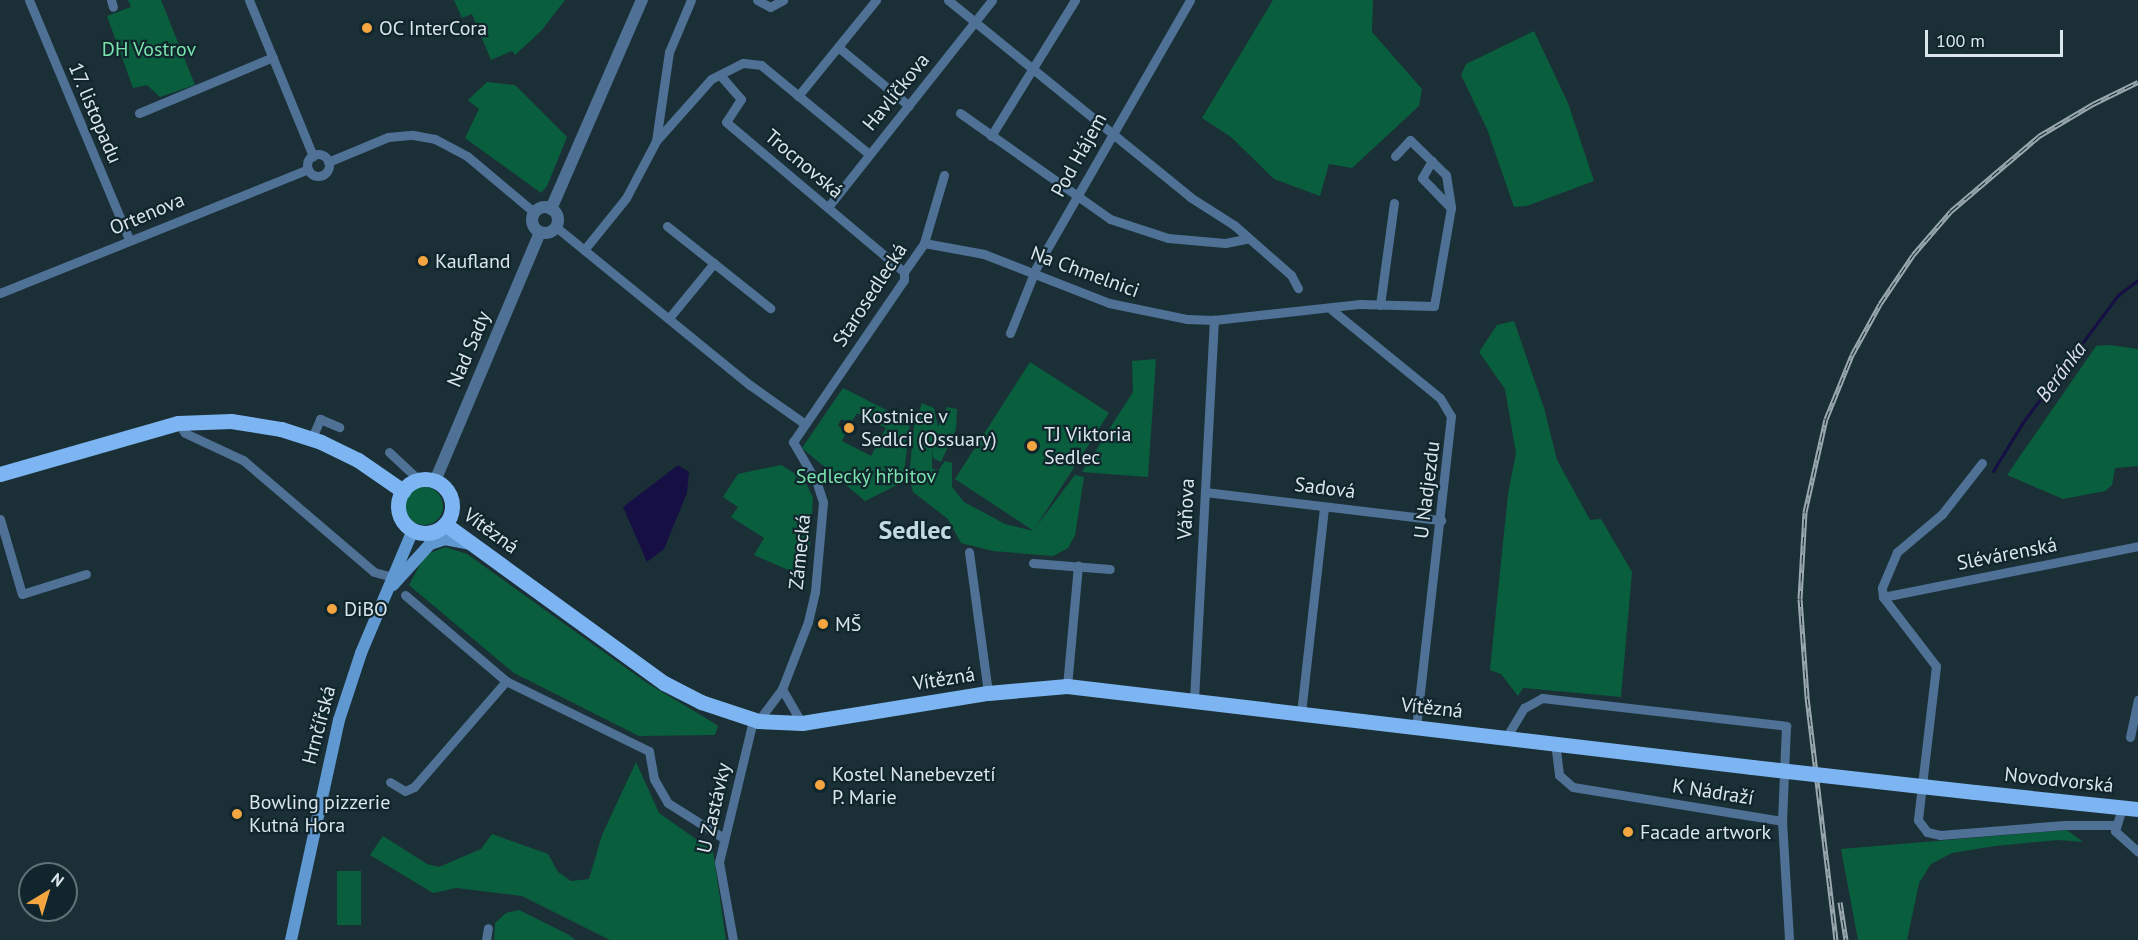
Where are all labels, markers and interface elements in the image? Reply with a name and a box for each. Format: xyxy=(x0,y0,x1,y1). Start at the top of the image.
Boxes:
place label: OC InterCora xyxy=(379,16,488,40)
scale bar xyxy=(1928,18,2066,56)
marker: OC InterCora xyxy=(360,21,374,35)
text: 100 m xyxy=(1936,29,1985,52)
park label: DH Vostrov xyxy=(102,37,196,61)
street label: Havlíčkova xyxy=(858,48,934,136)
street label: 17. listopadu xyxy=(63,58,127,168)
street label: Pod Hájem xyxy=(1046,109,1112,201)
street label: Trocnovská xyxy=(760,124,848,204)
street label: Ortenova xyxy=(106,188,188,240)
street label: Starosedlecká xyxy=(828,239,912,351)
street label: Na Chmelnici xyxy=(1027,241,1143,303)
place label: Kaufland xyxy=(435,249,511,273)
marker: Kaufland xyxy=(416,254,430,268)
street label: Nad Sady xyxy=(442,307,496,391)
water label: Beránka xyxy=(2030,337,2092,407)
place label: Kostnice v Sedlci (Ossuary) xyxy=(861,404,997,451)
marker: Kostnice v Sedlci (Ossuary) xyxy=(842,421,856,435)
place label: TJ Viktoria Sedlec xyxy=(1044,422,1132,469)
marker: TJ Viktoria Sedlec xyxy=(1025,439,1039,453)
street label: U Nadjezdu xyxy=(1409,440,1445,540)
park label: Sedlecký hřbitov xyxy=(795,464,937,488)
street label: Sadová xyxy=(1293,472,1357,504)
street label: Váňova xyxy=(1172,478,1200,540)
street label: Vítězná xyxy=(459,503,523,559)
street label: Zámecká xyxy=(784,513,816,591)
district label: Sedlec xyxy=(879,514,951,546)
street label: Slévárenská xyxy=(1955,533,2059,575)
place label: DiBO xyxy=(344,597,388,621)
marker: DiBO xyxy=(325,602,339,616)
place label: MŠ xyxy=(835,612,861,636)
marker: MŠ xyxy=(816,617,830,631)
street label: Vítězná xyxy=(911,662,977,696)
street label: Hrnčířská xyxy=(297,683,341,767)
street label: Vítězná xyxy=(1400,693,1464,723)
street label: U Zastávky xyxy=(692,760,736,856)
place label: Kostel Nanebevzetí P. Marie xyxy=(832,762,996,809)
street label: Novodvorská xyxy=(2003,762,2115,798)
street label: K Nádraží xyxy=(1670,774,1756,810)
marker: Kostel Nanebevzetí P. Marie xyxy=(813,778,827,792)
place label: Bowling pizzerie Kutná Hora xyxy=(249,790,390,837)
marker: Bowling pizzerie Kutná Hora xyxy=(230,807,244,821)
place label: Facade artwork xyxy=(1640,820,1771,844)
marker: Facade artwork xyxy=(1621,825,1635,839)
north arrow xyxy=(18,862,78,922)
text: N xyxy=(48,868,68,891)

